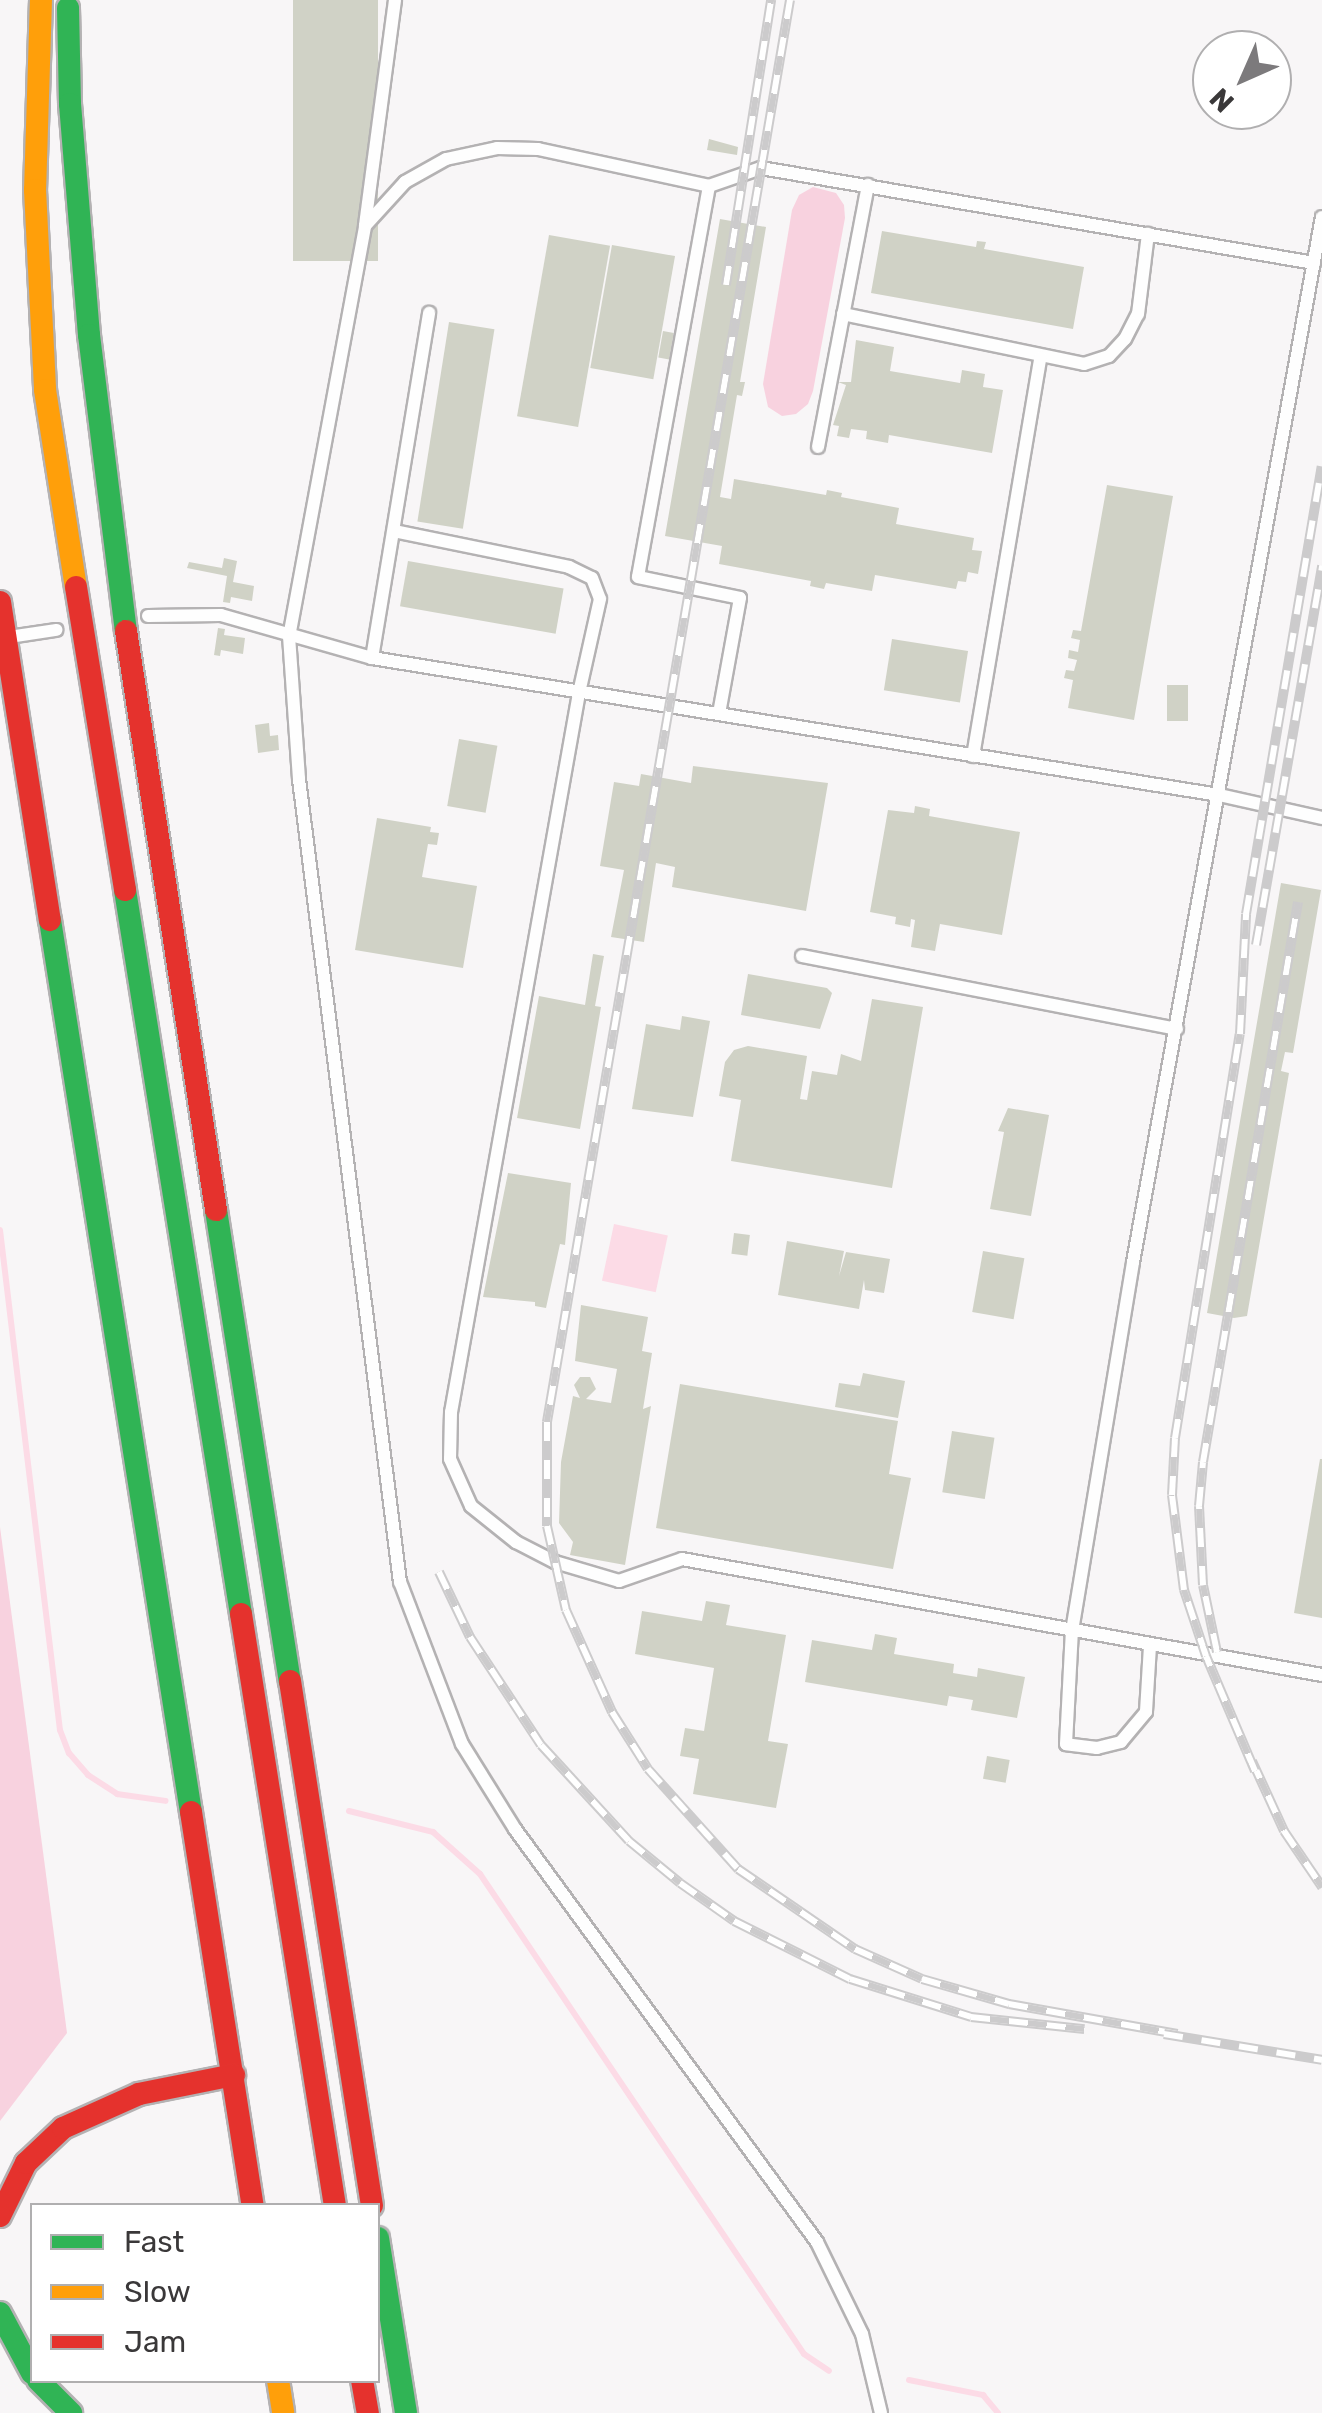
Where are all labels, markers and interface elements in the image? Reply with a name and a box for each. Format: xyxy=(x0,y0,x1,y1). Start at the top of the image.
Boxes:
north arrow xyxy=(1192,30,1292,130)
text: N xyxy=(1203,81,1241,119)
legend xyxy=(30,2203,380,2383)
text: Fast xyxy=(124,2224,184,2260)
text: Slow xyxy=(124,2274,191,2310)
text: Jam xyxy=(124,2324,186,2360)

